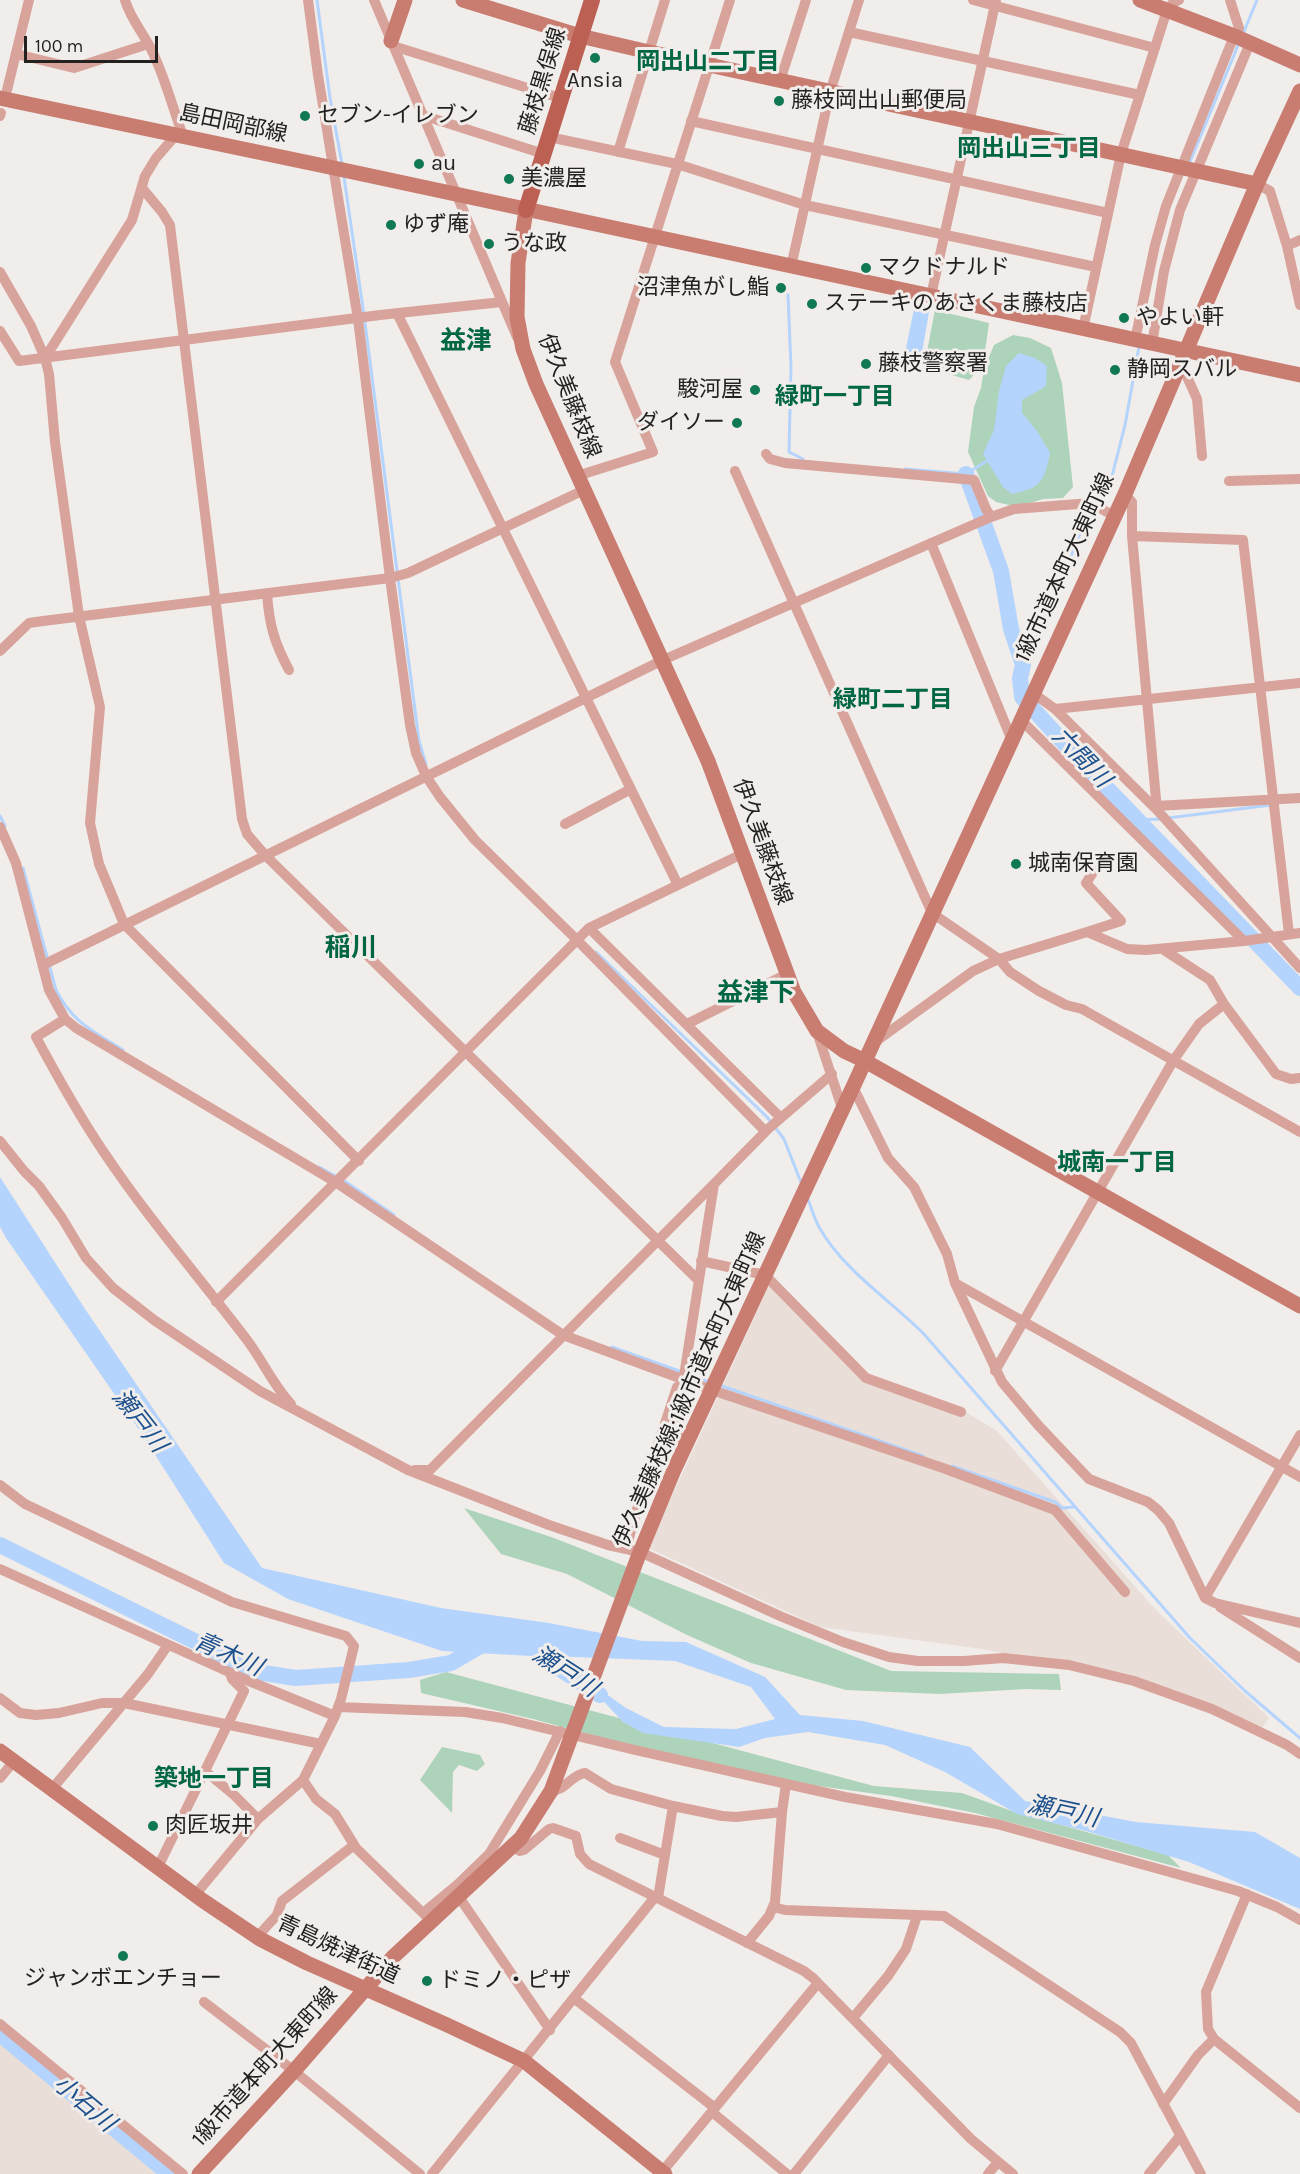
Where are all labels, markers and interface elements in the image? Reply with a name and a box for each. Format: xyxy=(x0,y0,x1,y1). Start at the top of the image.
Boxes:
scale bar xyxy=(27,24,160,62)
street label: 藤枝黒俣線 xyxy=(514,25,572,137)
text: 100 m xyxy=(35,35,83,57)
district label: 岡出山二丁目 xyxy=(636,48,780,76)
marker: Ansia xyxy=(588,51,602,65)
place label: Ansia xyxy=(567,68,623,94)
place label: 藤枝岡出山郵便局 xyxy=(791,88,967,114)
marker: 藤枝岡出山郵便局 xyxy=(772,94,786,108)
street label: 島田岡部線 xyxy=(176,100,290,148)
place label: セブン-イレブン xyxy=(317,103,479,129)
marker: セブン-イレブン xyxy=(298,109,312,123)
district label: 岡出山三丁目 xyxy=(957,135,1101,163)
place label: au xyxy=(431,151,456,177)
marker: au xyxy=(412,157,426,171)
place label: 美濃屋 xyxy=(521,166,587,192)
marker: 美濃屋 xyxy=(502,172,516,186)
place label: ゆず庵 xyxy=(403,212,469,238)
marker: ゆず庵 xyxy=(384,218,398,232)
place label: うな政 xyxy=(501,231,567,257)
marker: うな政 xyxy=(482,237,496,251)
place label: マクドナルド xyxy=(878,255,1010,281)
marker: マクドナルド xyxy=(859,261,873,275)
place label: 沼津魚がし鮨 xyxy=(637,275,769,301)
marker: 沼津魚がし鮨 xyxy=(774,281,788,295)
place label: ステーキのあさくま藤枝店 xyxy=(824,291,1088,317)
marker: ステーキのあさくま藤枝店 xyxy=(805,297,819,311)
place label: やよい軒 xyxy=(1136,305,1224,331)
marker: やよい軒 xyxy=(1117,311,1131,325)
district label: 益津 xyxy=(440,326,492,358)
street label: 伊久美藤枝線 xyxy=(532,330,606,462)
place label: 藤枝警察署 xyxy=(878,351,988,377)
marker: 藤枝警察署 xyxy=(859,357,873,371)
place label: 静岡スバル xyxy=(1127,357,1237,383)
marker: 静岡スバル xyxy=(1108,363,1122,377)
place label: 駿河屋 xyxy=(677,377,743,403)
marker: 駿河屋 xyxy=(748,383,762,397)
district label: 緑町一丁目 xyxy=(775,383,895,411)
place label: ダイソー xyxy=(637,410,725,436)
marker: ダイソー xyxy=(730,416,744,430)
street label: 1級市道本町大東町線 xyxy=(1010,469,1120,667)
district label: 緑町二丁目 xyxy=(833,686,953,714)
water label: 六間川 xyxy=(1046,722,1116,794)
street label: 伊久美藤枝線 xyxy=(727,775,797,909)
place label: 城南保育園 xyxy=(1028,851,1138,877)
marker: 城南保育園 xyxy=(1009,857,1023,871)
district label: 稲川 xyxy=(325,933,377,965)
district label: 益津下 xyxy=(717,978,795,1010)
district label: 城南一丁目 xyxy=(1057,1149,1177,1177)
street label: 伊久美藤枝線;1級市道本町大東町線 xyxy=(608,1228,772,1552)
water label: 瀬戸川 xyxy=(105,1384,173,1458)
water label: 青木川 xyxy=(189,1627,267,1683)
water label: 瀬戸川 xyxy=(527,1640,603,1704)
district label: 築地一丁目 xyxy=(154,1765,274,1793)
water label: 瀬戸川 xyxy=(1025,1790,1101,1834)
place label: 肉匠坂井 xyxy=(165,1813,253,1839)
marker: 肉匠坂井 xyxy=(146,1819,160,1833)
street label: 青島焼津街道 xyxy=(273,1910,403,1990)
marker: ジャンボエンチョー xyxy=(116,1949,130,1963)
place label: ジャンボエンチョー xyxy=(24,1966,222,1992)
place label: ドミノ・ピザ xyxy=(439,1968,571,1994)
marker: ドミノ・ピザ xyxy=(420,1974,434,1988)
street label: 1級市道本町大東町線 xyxy=(187,1982,343,2152)
water label: 小石川 xyxy=(47,2070,121,2138)

